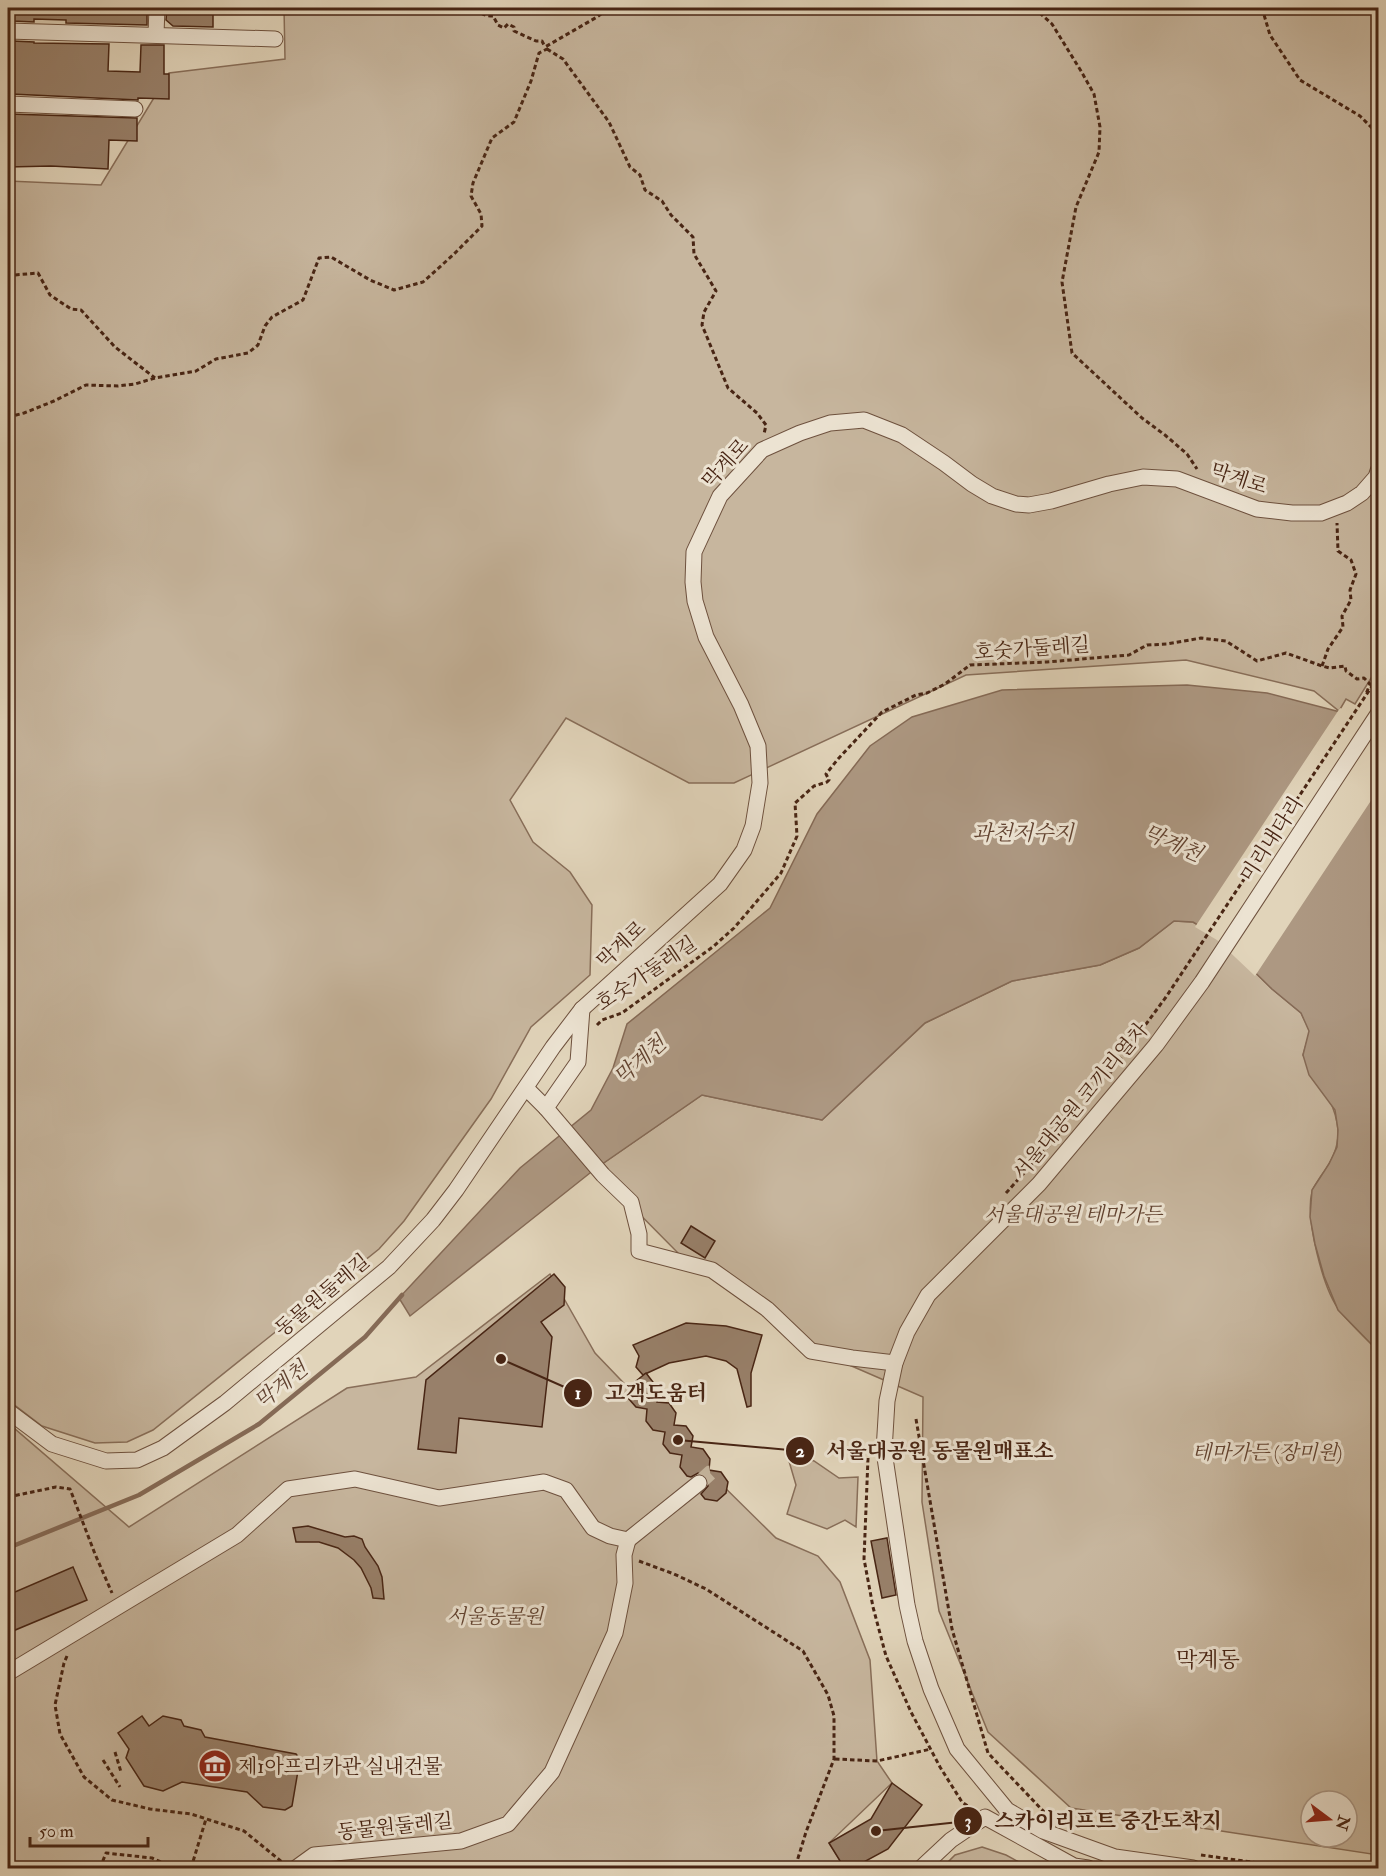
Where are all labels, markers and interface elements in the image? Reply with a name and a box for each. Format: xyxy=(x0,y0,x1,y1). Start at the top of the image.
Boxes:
street label: 막계로 xyxy=(697,433,754,493)
street label: 막계로 xyxy=(1207,458,1270,499)
street label: 호숫가둘레길 xyxy=(973,632,1091,665)
street label: 미리내다리 xyxy=(1235,792,1308,887)
water label: 막계천 xyxy=(1140,819,1208,869)
water label: 과천저수지 xyxy=(972,820,1075,847)
street label: 막계로 xyxy=(592,915,651,973)
street label: 호숫가둘레길 xyxy=(591,931,701,1016)
street label: 서울대공원 코끼리열차 xyxy=(1007,1017,1154,1185)
water label: 막계천 xyxy=(609,1029,673,1091)
park label: 서울대공원 테마가든 xyxy=(984,1202,1164,1227)
street label: 동물원둘레길 xyxy=(270,1249,375,1342)
water label: 막계천 xyxy=(249,1355,315,1415)
callout: 고객도움터 xyxy=(563,1373,719,1412)
text: 고객도움터 xyxy=(605,1380,707,1407)
text: 1 xyxy=(575,1382,581,1405)
callout: 서울대공원 동물원매표소 xyxy=(785,1431,1066,1470)
text: 서울대공원 동물원매표소 xyxy=(826,1438,1054,1465)
text: 2 xyxy=(795,1440,805,1463)
park label: 테마가든 (장미원) xyxy=(1192,1440,1342,1465)
park label: 서울동물원 xyxy=(447,1604,545,1629)
district label: 막계동 xyxy=(1176,1646,1240,1674)
museum icon: 제1아프리카관 실내건물 xyxy=(197,1748,233,1784)
place label: 제1아프리카관 실내건물 xyxy=(238,1754,443,1779)
north arrow xyxy=(1299,1789,1359,1849)
callout: 스카이리프트 중간도착지 xyxy=(953,1801,1234,1840)
street label: 동물원둘레길 xyxy=(336,1808,454,1845)
text: 스카이리프트 중간도착지 xyxy=(994,1808,1222,1835)
scale bar xyxy=(30,1810,148,1848)
text: 3 xyxy=(965,1810,972,1833)
text: N xyxy=(1331,1812,1354,1833)
text: 50 m xyxy=(39,1820,74,1843)

